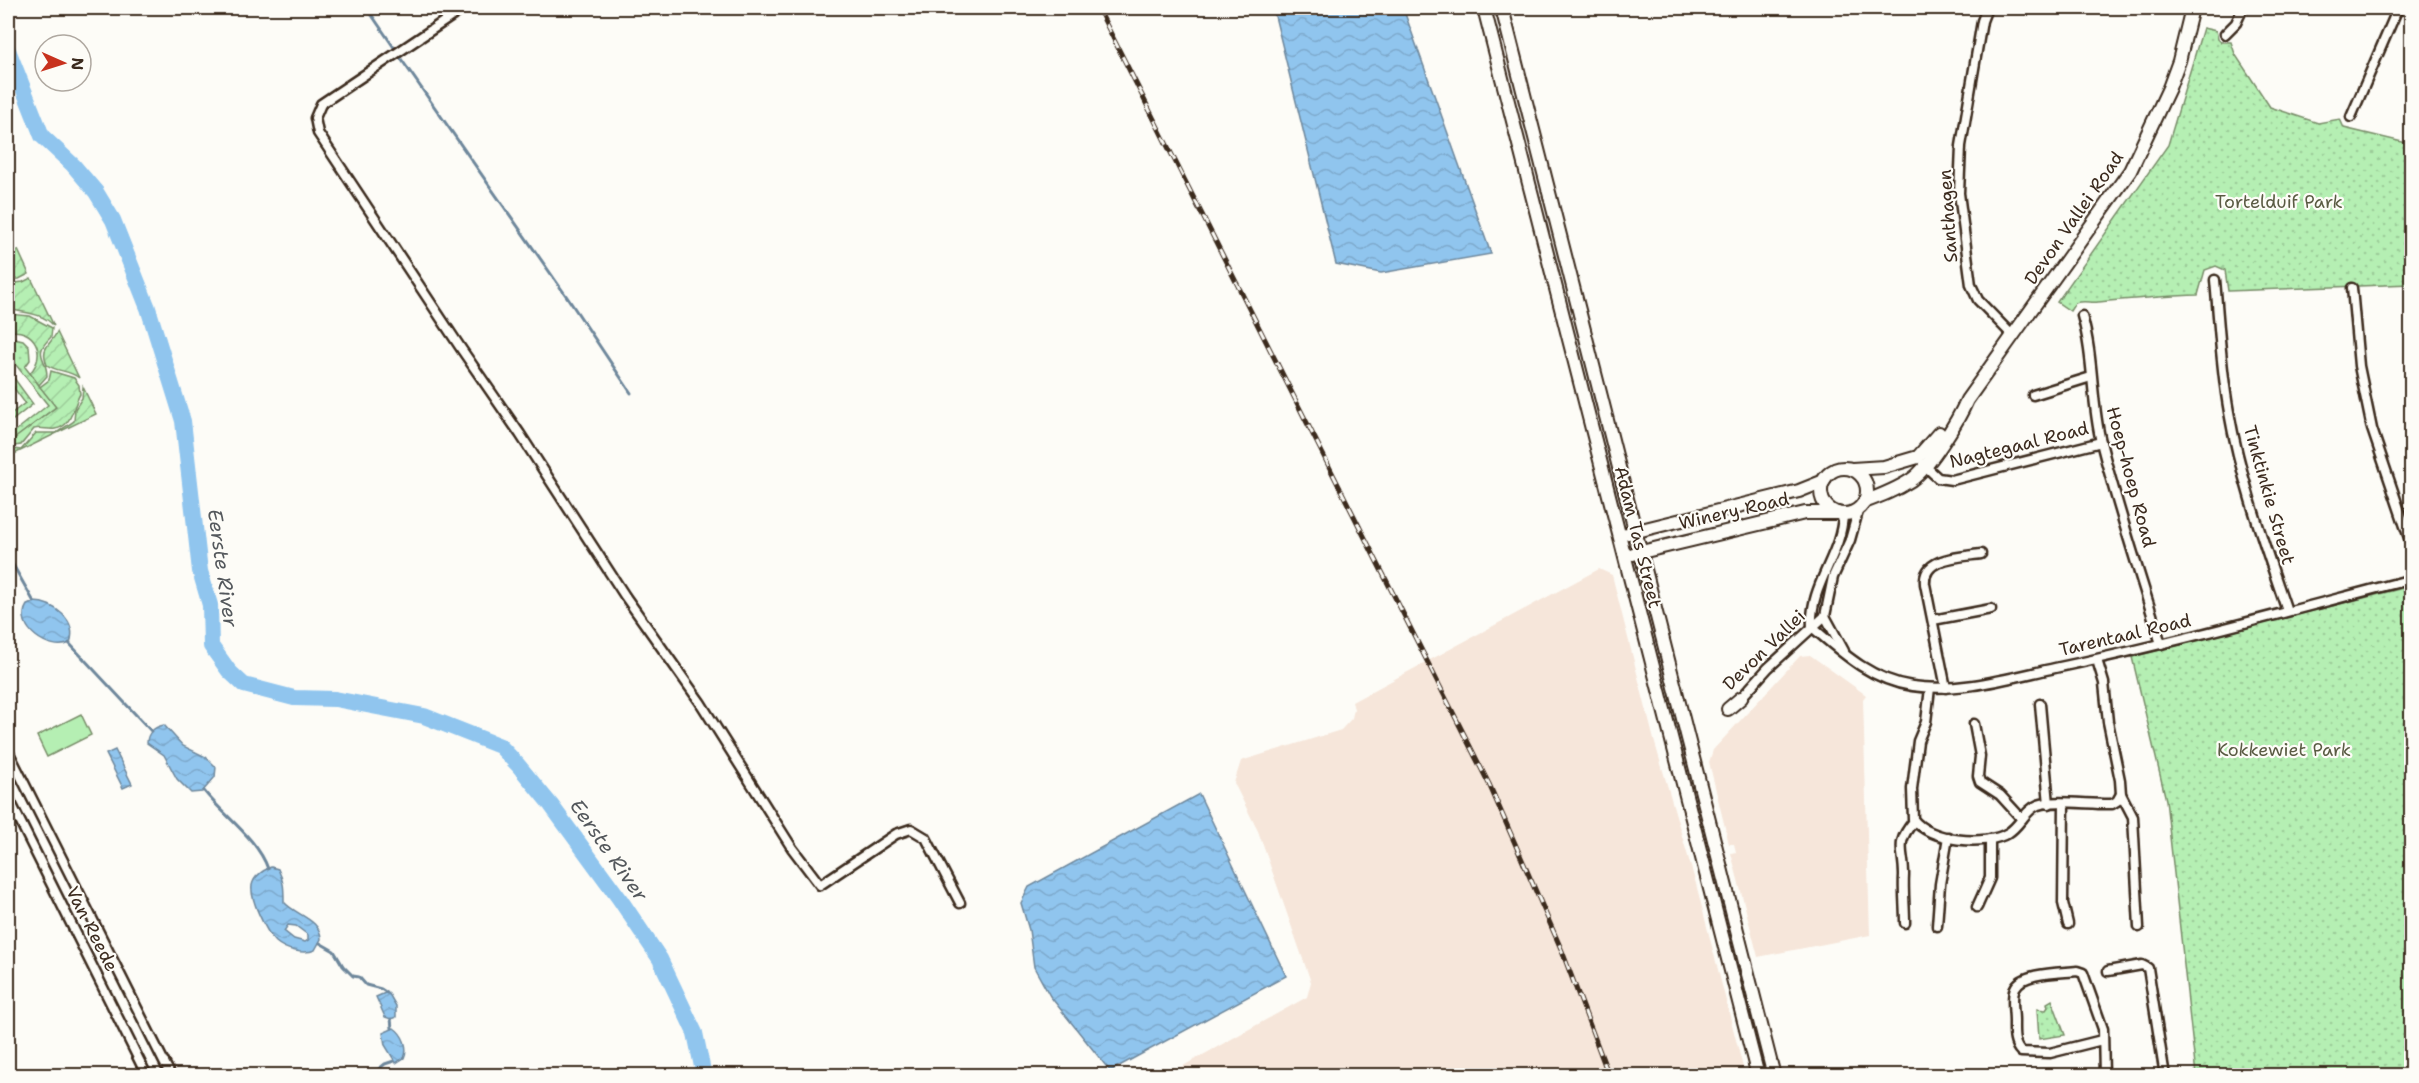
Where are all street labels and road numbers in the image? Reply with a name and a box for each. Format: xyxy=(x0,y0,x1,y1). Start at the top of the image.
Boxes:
street label: Devon Vallei Road xyxy=(2019,147,2129,289)
street label: Santhagen xyxy=(1933,169,1963,263)
street label: Hoep-hoep Road xyxy=(2101,404,2161,550)
street label: Nagtegaal Road xyxy=(1947,416,2091,474)
street label: Tinktinkie Street xyxy=(2238,423,2300,568)
street label: Adam Tas Street xyxy=(1609,464,1667,611)
street label: Winery Road xyxy=(1676,487,1792,535)
street label: Devon Vallei xyxy=(1717,604,1811,696)
street label: Tarentaal Road xyxy=(2057,608,2193,662)
street label: Van Reede xyxy=(60,882,124,976)

